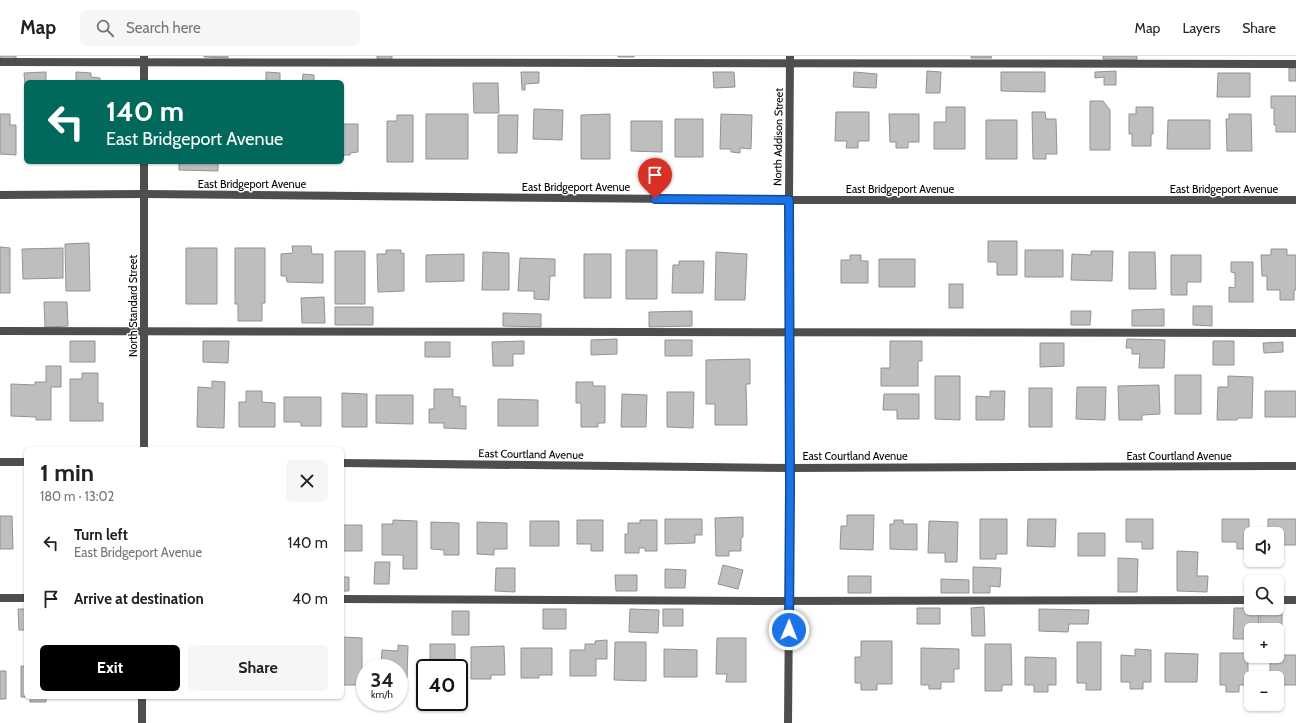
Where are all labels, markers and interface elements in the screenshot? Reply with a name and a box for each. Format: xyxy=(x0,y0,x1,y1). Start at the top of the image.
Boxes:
search box xyxy=(80,10,360,46)
text: Map xyxy=(20,16,56,39)
icon: search xyxy=(94,17,116,39)
text: Search here xyxy=(126,19,201,37)
text: Map xyxy=(1135,19,1160,37)
text: Layers xyxy=(1182,19,1220,37)
text: Share xyxy=(1242,19,1276,37)
street label: North Addison Street xyxy=(770,88,786,186)
text: 140 m xyxy=(106,94,184,128)
icon: left xyxy=(40,96,92,148)
text: East Bridgeport Avenue xyxy=(106,128,283,150)
pin xyxy=(638,158,672,199)
icon: arrive xyxy=(644,164,666,186)
street label: East Bridgeport Avenue xyxy=(198,177,307,191)
street label: East Bridgeport Avenue xyxy=(522,180,631,194)
street label: East Bridgeport Avenue xyxy=(846,182,955,196)
street label: East Bridgeport Avenue xyxy=(1170,182,1279,196)
street label: North Standard Street xyxy=(126,255,140,357)
street label: East Courtland Avenue xyxy=(478,446,584,462)
street label: East Courtland Avenue xyxy=(802,449,908,463)
street label: East Courtland Avenue xyxy=(1126,449,1232,463)
text: 1 min xyxy=(40,458,94,487)
button: close xyxy=(286,460,328,502)
text: 180 m · 13:02 xyxy=(40,488,114,504)
text: Turn left xyxy=(74,526,128,544)
map controls xyxy=(1244,527,1284,711)
button: sound xyxy=(1244,527,1284,567)
icon: left xyxy=(40,532,62,554)
text: 140 m xyxy=(287,534,328,552)
text: East Bridgeport Avenue xyxy=(74,544,202,560)
button: search xyxy=(1244,575,1284,615)
icon: arrive xyxy=(40,588,62,610)
text: Arrive at destination xyxy=(74,590,204,608)
text: 40 m xyxy=(292,590,328,608)
position arrow xyxy=(768,609,810,651)
button: + xyxy=(1244,623,1284,663)
button: Exit xyxy=(40,645,180,691)
button: Share xyxy=(188,645,328,691)
speed limit sign: 40 xyxy=(416,659,468,711)
text: 34 xyxy=(370,668,394,692)
button: − xyxy=(1244,671,1284,711)
text: km/h xyxy=(371,688,393,701)

